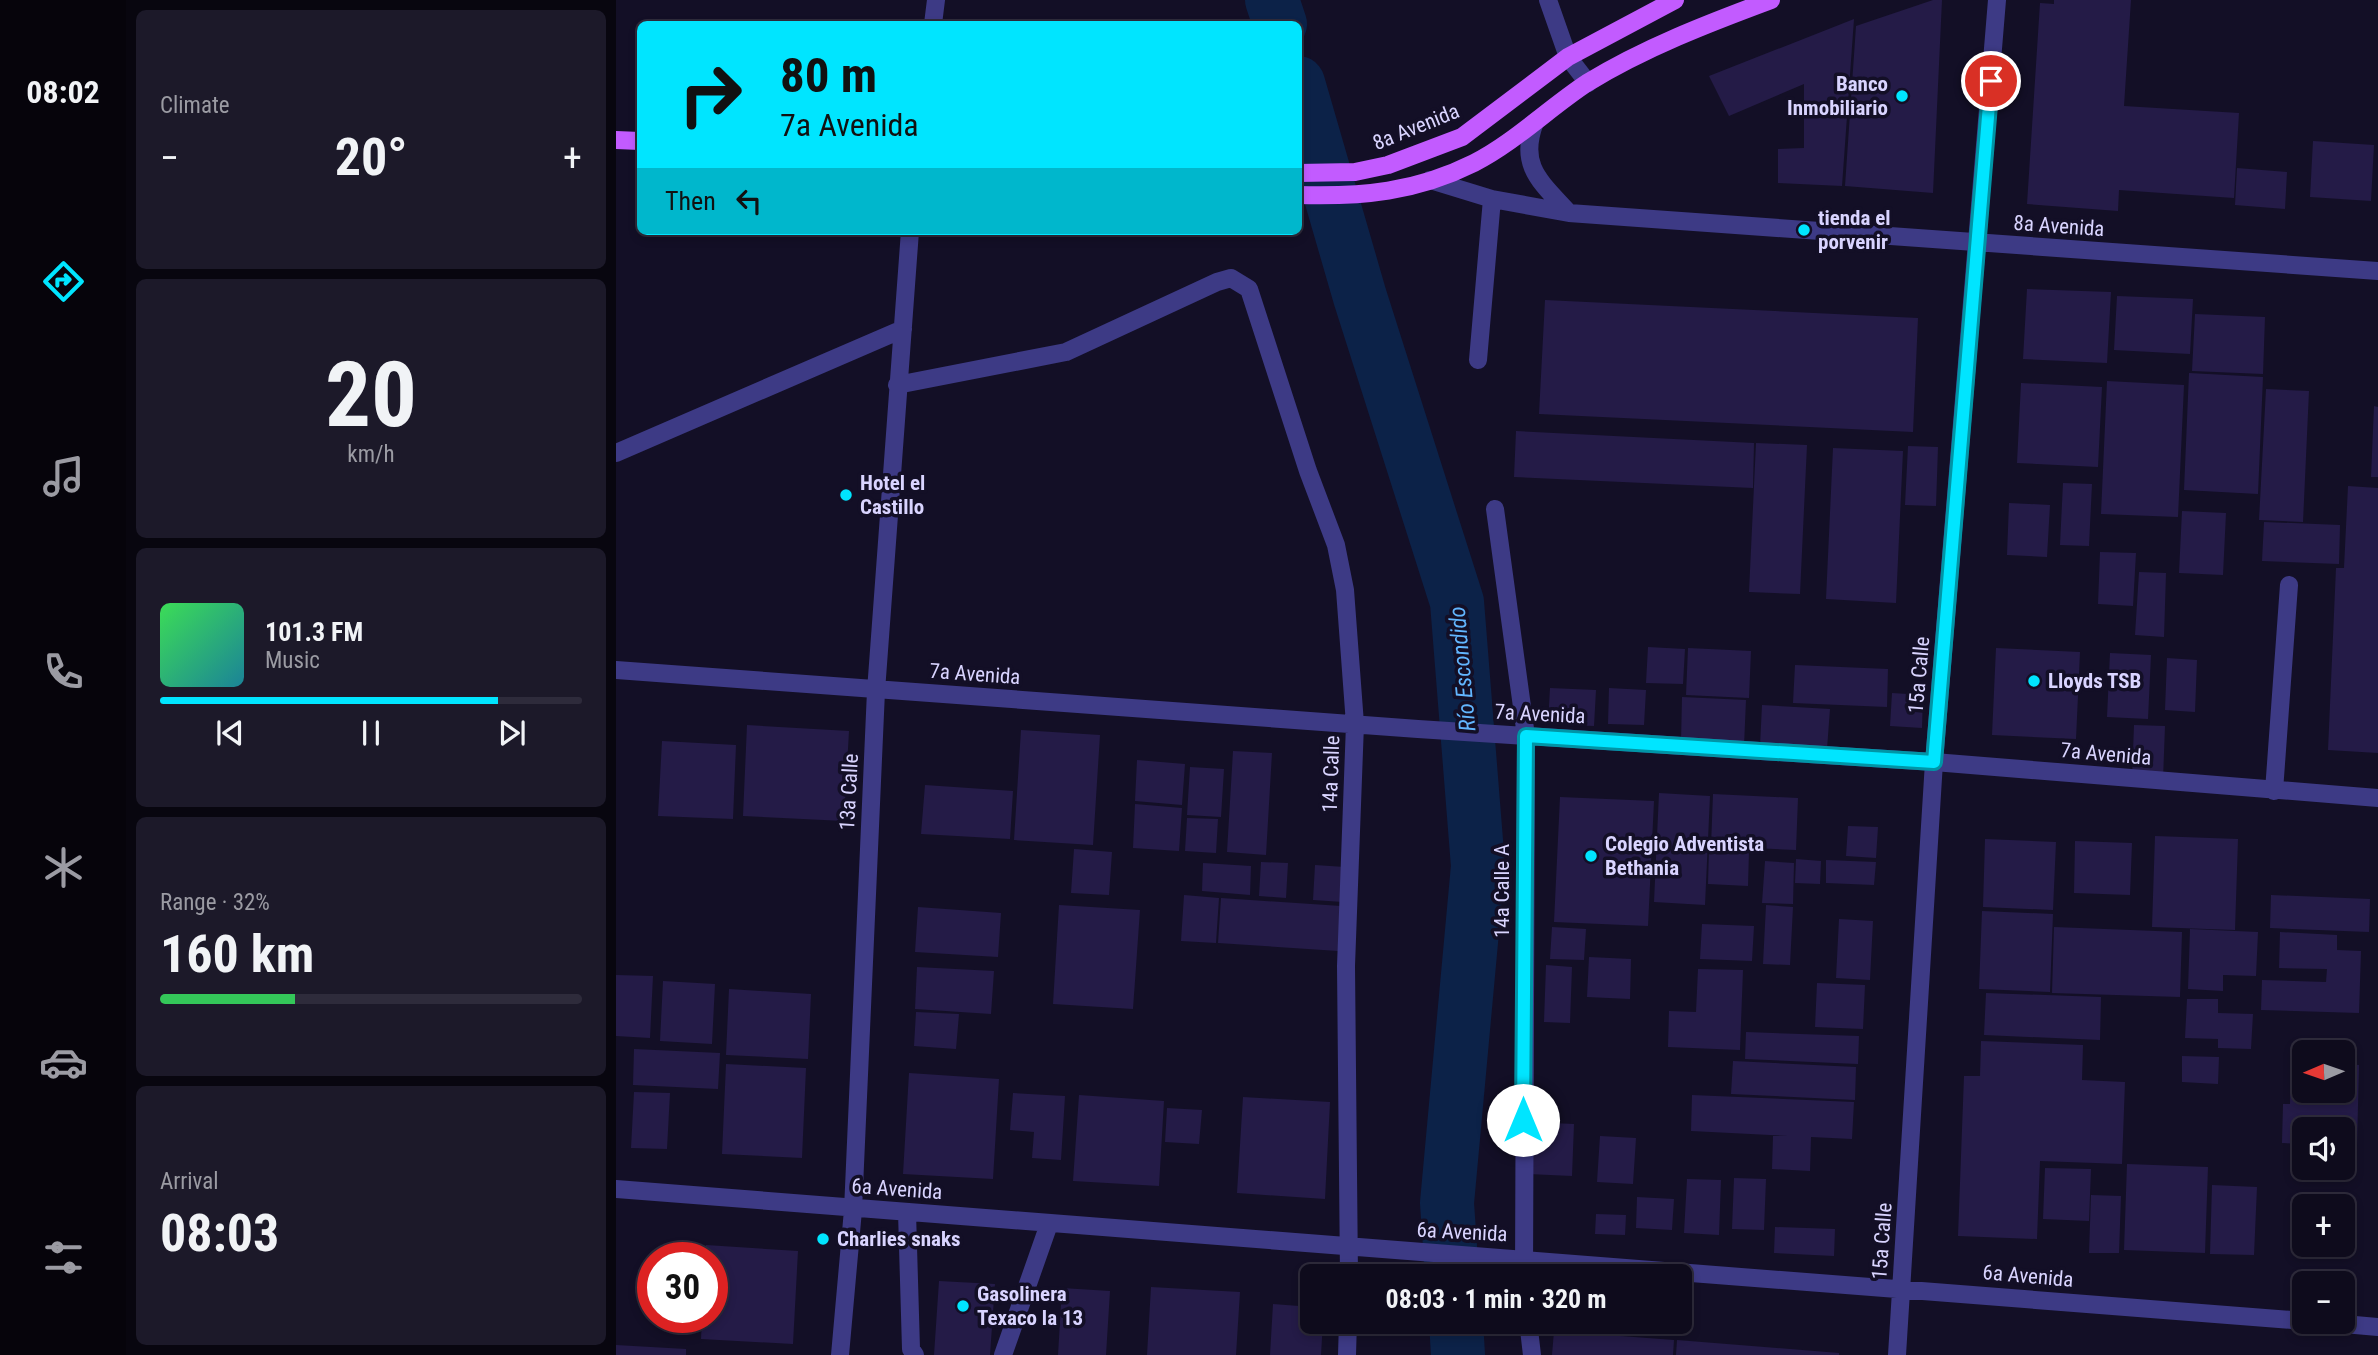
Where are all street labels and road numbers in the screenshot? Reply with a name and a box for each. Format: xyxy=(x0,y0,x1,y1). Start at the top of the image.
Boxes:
street label: 8a Avenida xyxy=(1369,99,1463,155)
street label: 8a Avenida xyxy=(2013,211,2105,241)
street label: 15a Calle xyxy=(1904,635,1934,714)
street label: 7a Avenida xyxy=(929,659,1021,689)
street label: 7a Avenida xyxy=(1494,700,1586,728)
street label: 14a Calle xyxy=(1318,735,1344,813)
street label: 7a Avenida xyxy=(2060,738,2152,770)
street label: 13a Calle xyxy=(835,753,863,831)
street label: 14a Calle A xyxy=(1490,844,1514,938)
street label: 6a Avenida xyxy=(851,1174,943,1204)
street label: 15a Calle xyxy=(1867,1202,1897,1280)
street label: 6a Avenida xyxy=(1416,1218,1508,1246)
street label: 6a Avenida xyxy=(1982,1260,2074,1292)

